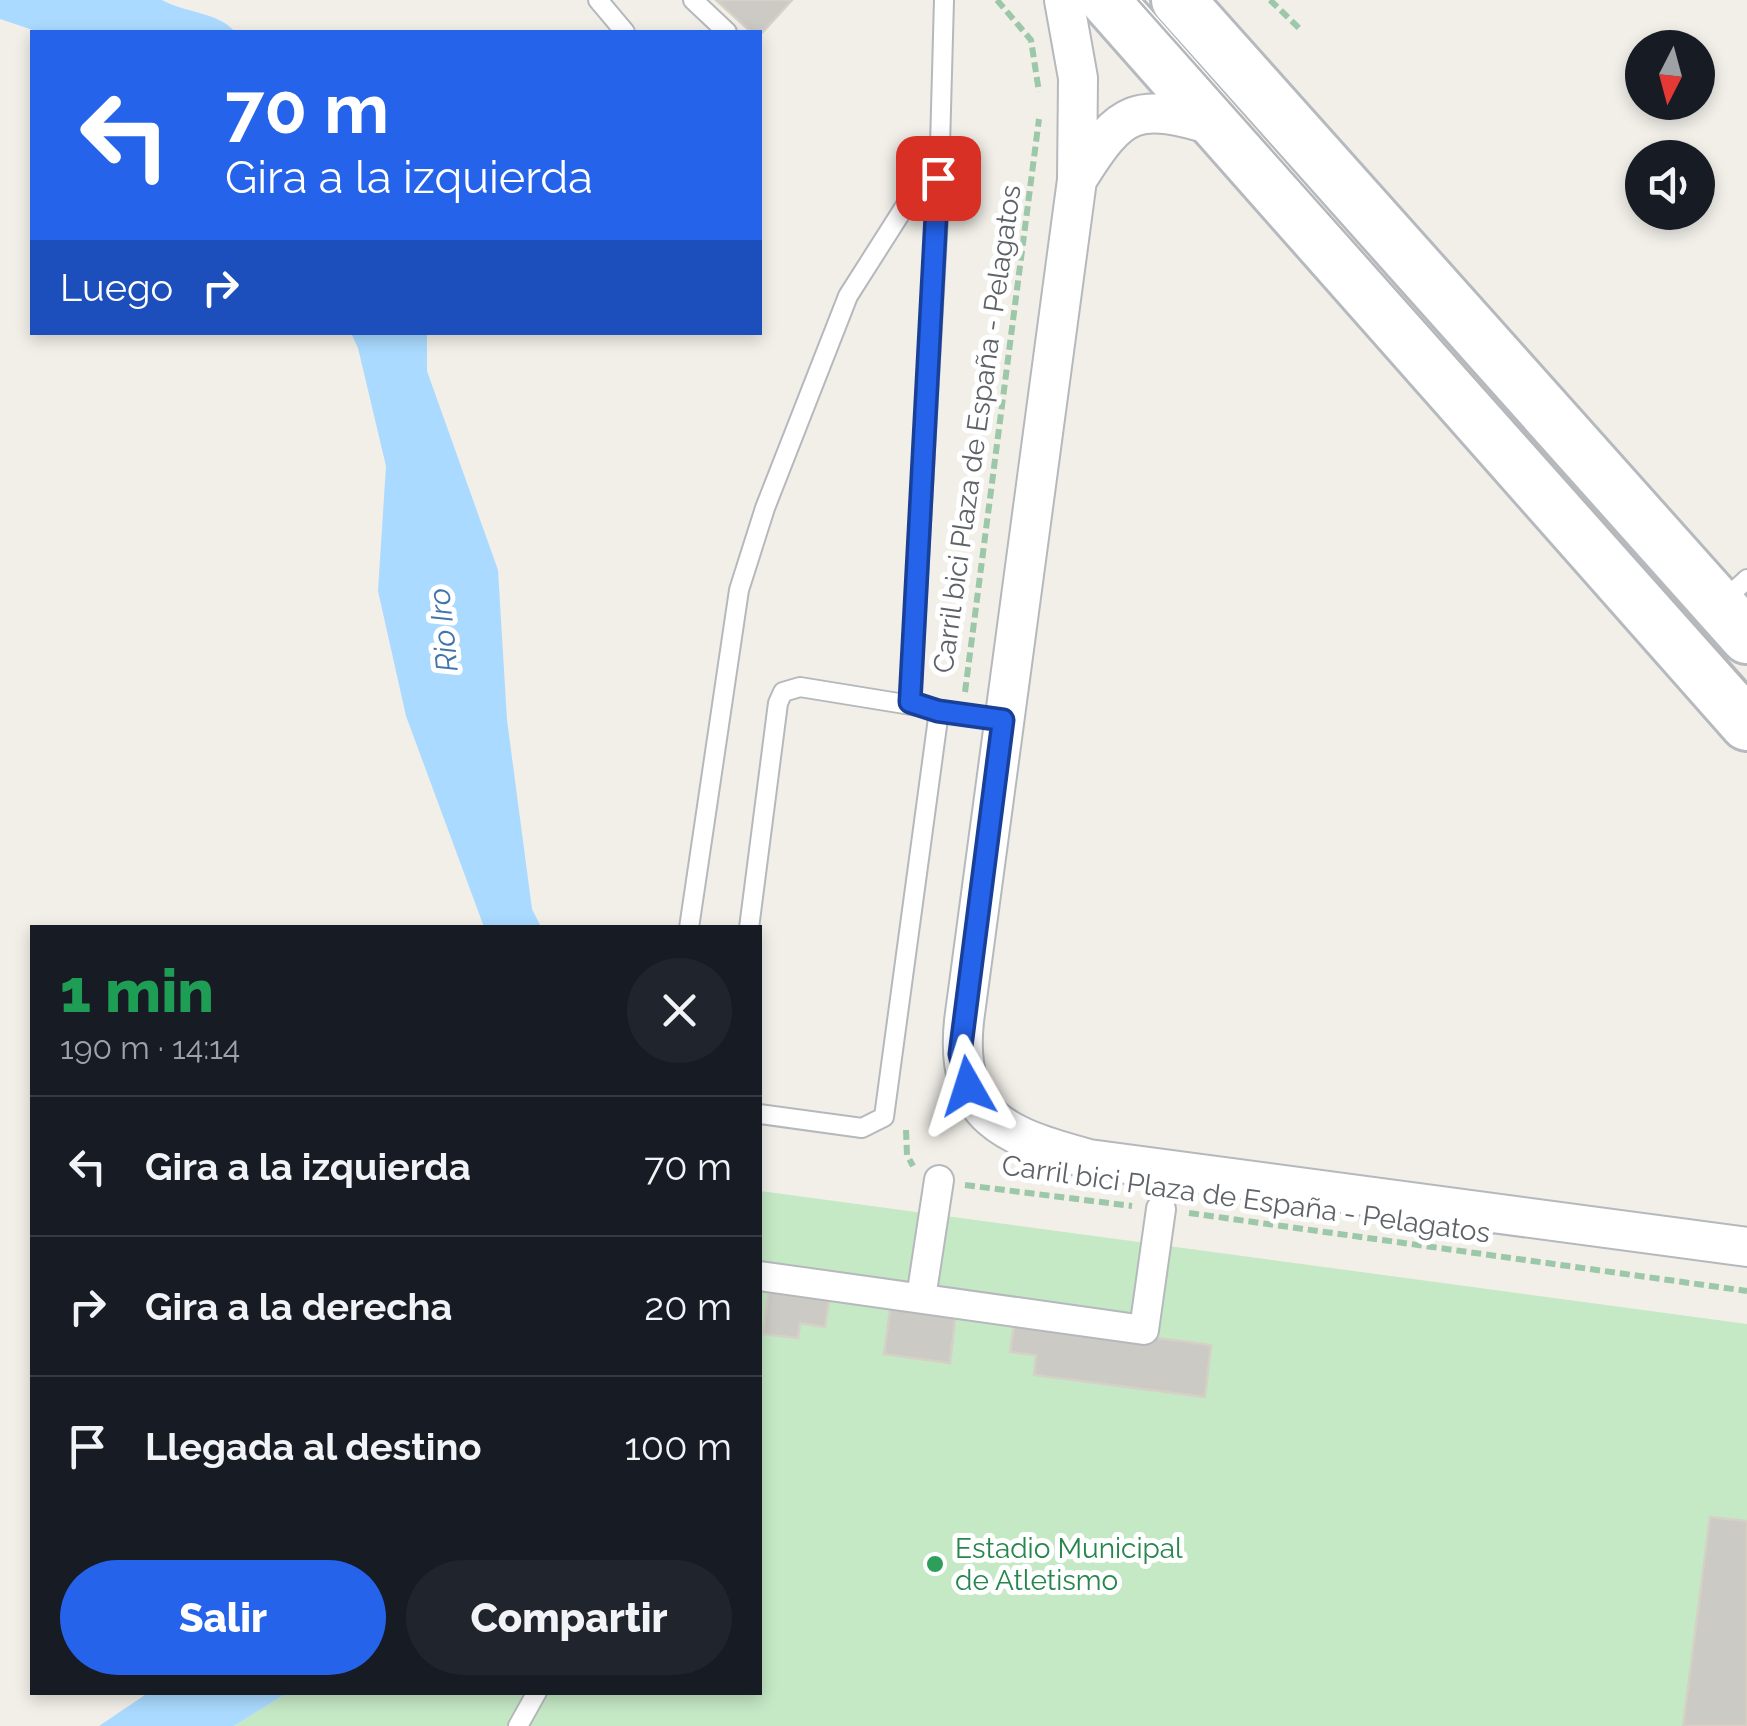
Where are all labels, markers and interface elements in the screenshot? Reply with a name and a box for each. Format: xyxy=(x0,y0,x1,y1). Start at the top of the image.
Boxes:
north arrow xyxy=(1625,30,1715,120)
map controls xyxy=(1625,30,1715,230)
text: 70 m xyxy=(225,67,389,149)
icon: left xyxy=(60,70,190,200)
pin xyxy=(896,136,981,221)
button: sound xyxy=(1625,140,1715,230)
text: Gira a la izquierda xyxy=(225,151,593,204)
icon: arrive xyxy=(911,151,966,206)
street label: Carril bici Plaza de España - Pelagatos xyxy=(926,183,1028,675)
icon: right xyxy=(193,260,248,315)
text: Luego xyxy=(60,265,173,310)
water label: Rio Iro xyxy=(421,586,465,674)
text: 1 min xyxy=(60,956,214,1026)
button: close xyxy=(627,958,732,1063)
text: 190 m · 14:14 xyxy=(60,1029,240,1066)
position arrow xyxy=(916,1034,1020,1138)
icon: left xyxy=(60,1139,115,1194)
text: Gira a la izquierda xyxy=(145,1144,471,1189)
text: 70 m xyxy=(644,1144,732,1189)
street label: Carril bici Plaza de España - Pelagatos xyxy=(1000,1148,1492,1250)
icon: right xyxy=(60,1279,115,1334)
text: Gira a la derecha xyxy=(145,1284,452,1329)
text: 20 m xyxy=(644,1284,732,1329)
icon: arrive xyxy=(60,1419,115,1474)
text: Llegada al destino xyxy=(145,1424,482,1469)
text: 100 m xyxy=(625,1424,732,1469)
place label: Estadio Municipal de Atletismo xyxy=(955,1532,1183,1597)
marker: Estadio Municipal de Atletismo xyxy=(924,1553,946,1575)
button: Salir xyxy=(60,1560,386,1675)
button: Compartir xyxy=(406,1560,732,1675)

